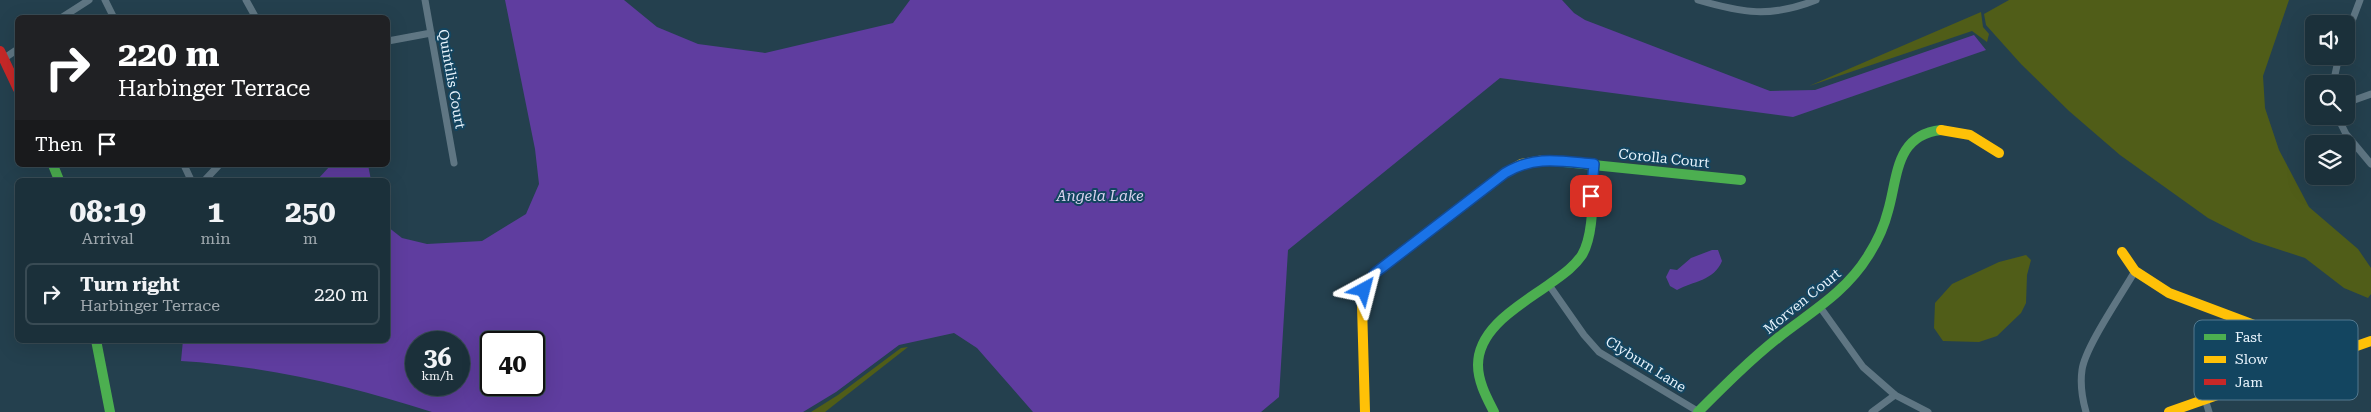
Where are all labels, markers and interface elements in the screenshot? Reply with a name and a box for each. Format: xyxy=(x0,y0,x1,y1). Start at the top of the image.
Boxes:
map controls xyxy=(2305,15,2355,185)
button: sound xyxy=(2305,15,2355,65)
street label: Quintilis Court xyxy=(435,28,469,130)
text: 220 m xyxy=(118,34,219,75)
icon: right xyxy=(35,35,100,100)
button: search xyxy=(2305,75,2355,125)
text: Harbinger Terrace xyxy=(118,76,310,101)
icon: arrive xyxy=(93,130,121,158)
text: Then xyxy=(35,133,83,156)
button: layers xyxy=(2305,135,2355,185)
street label: Corolla Court xyxy=(1618,145,1710,171)
pin xyxy=(1570,175,1612,217)
icon: arrive xyxy=(1577,182,1605,210)
water label: Angela Lake xyxy=(1056,187,1144,205)
text: 08:19 xyxy=(69,194,146,229)
text: 1 xyxy=(207,194,224,229)
text: 250 xyxy=(285,194,335,229)
text: Arrival xyxy=(82,229,134,248)
text: min xyxy=(201,229,231,248)
text: m xyxy=(303,229,318,248)
position arrow xyxy=(1337,263,1389,315)
street label: Morven Court xyxy=(1760,265,1844,337)
text: Turn right xyxy=(80,273,180,296)
icon: right xyxy=(37,280,65,308)
text: 220 m xyxy=(314,283,368,306)
text: Harbinger Terrace xyxy=(80,296,220,315)
legend xyxy=(2194,320,2358,400)
text: Fast xyxy=(2235,329,2262,345)
speed limit sign: 40 xyxy=(480,331,545,396)
street label: Clyburn Lane xyxy=(1603,333,1689,395)
text: 36 xyxy=(423,343,452,372)
text: Slow xyxy=(2235,351,2268,367)
text: km/h xyxy=(421,369,454,383)
text: Jam xyxy=(2235,374,2263,390)

